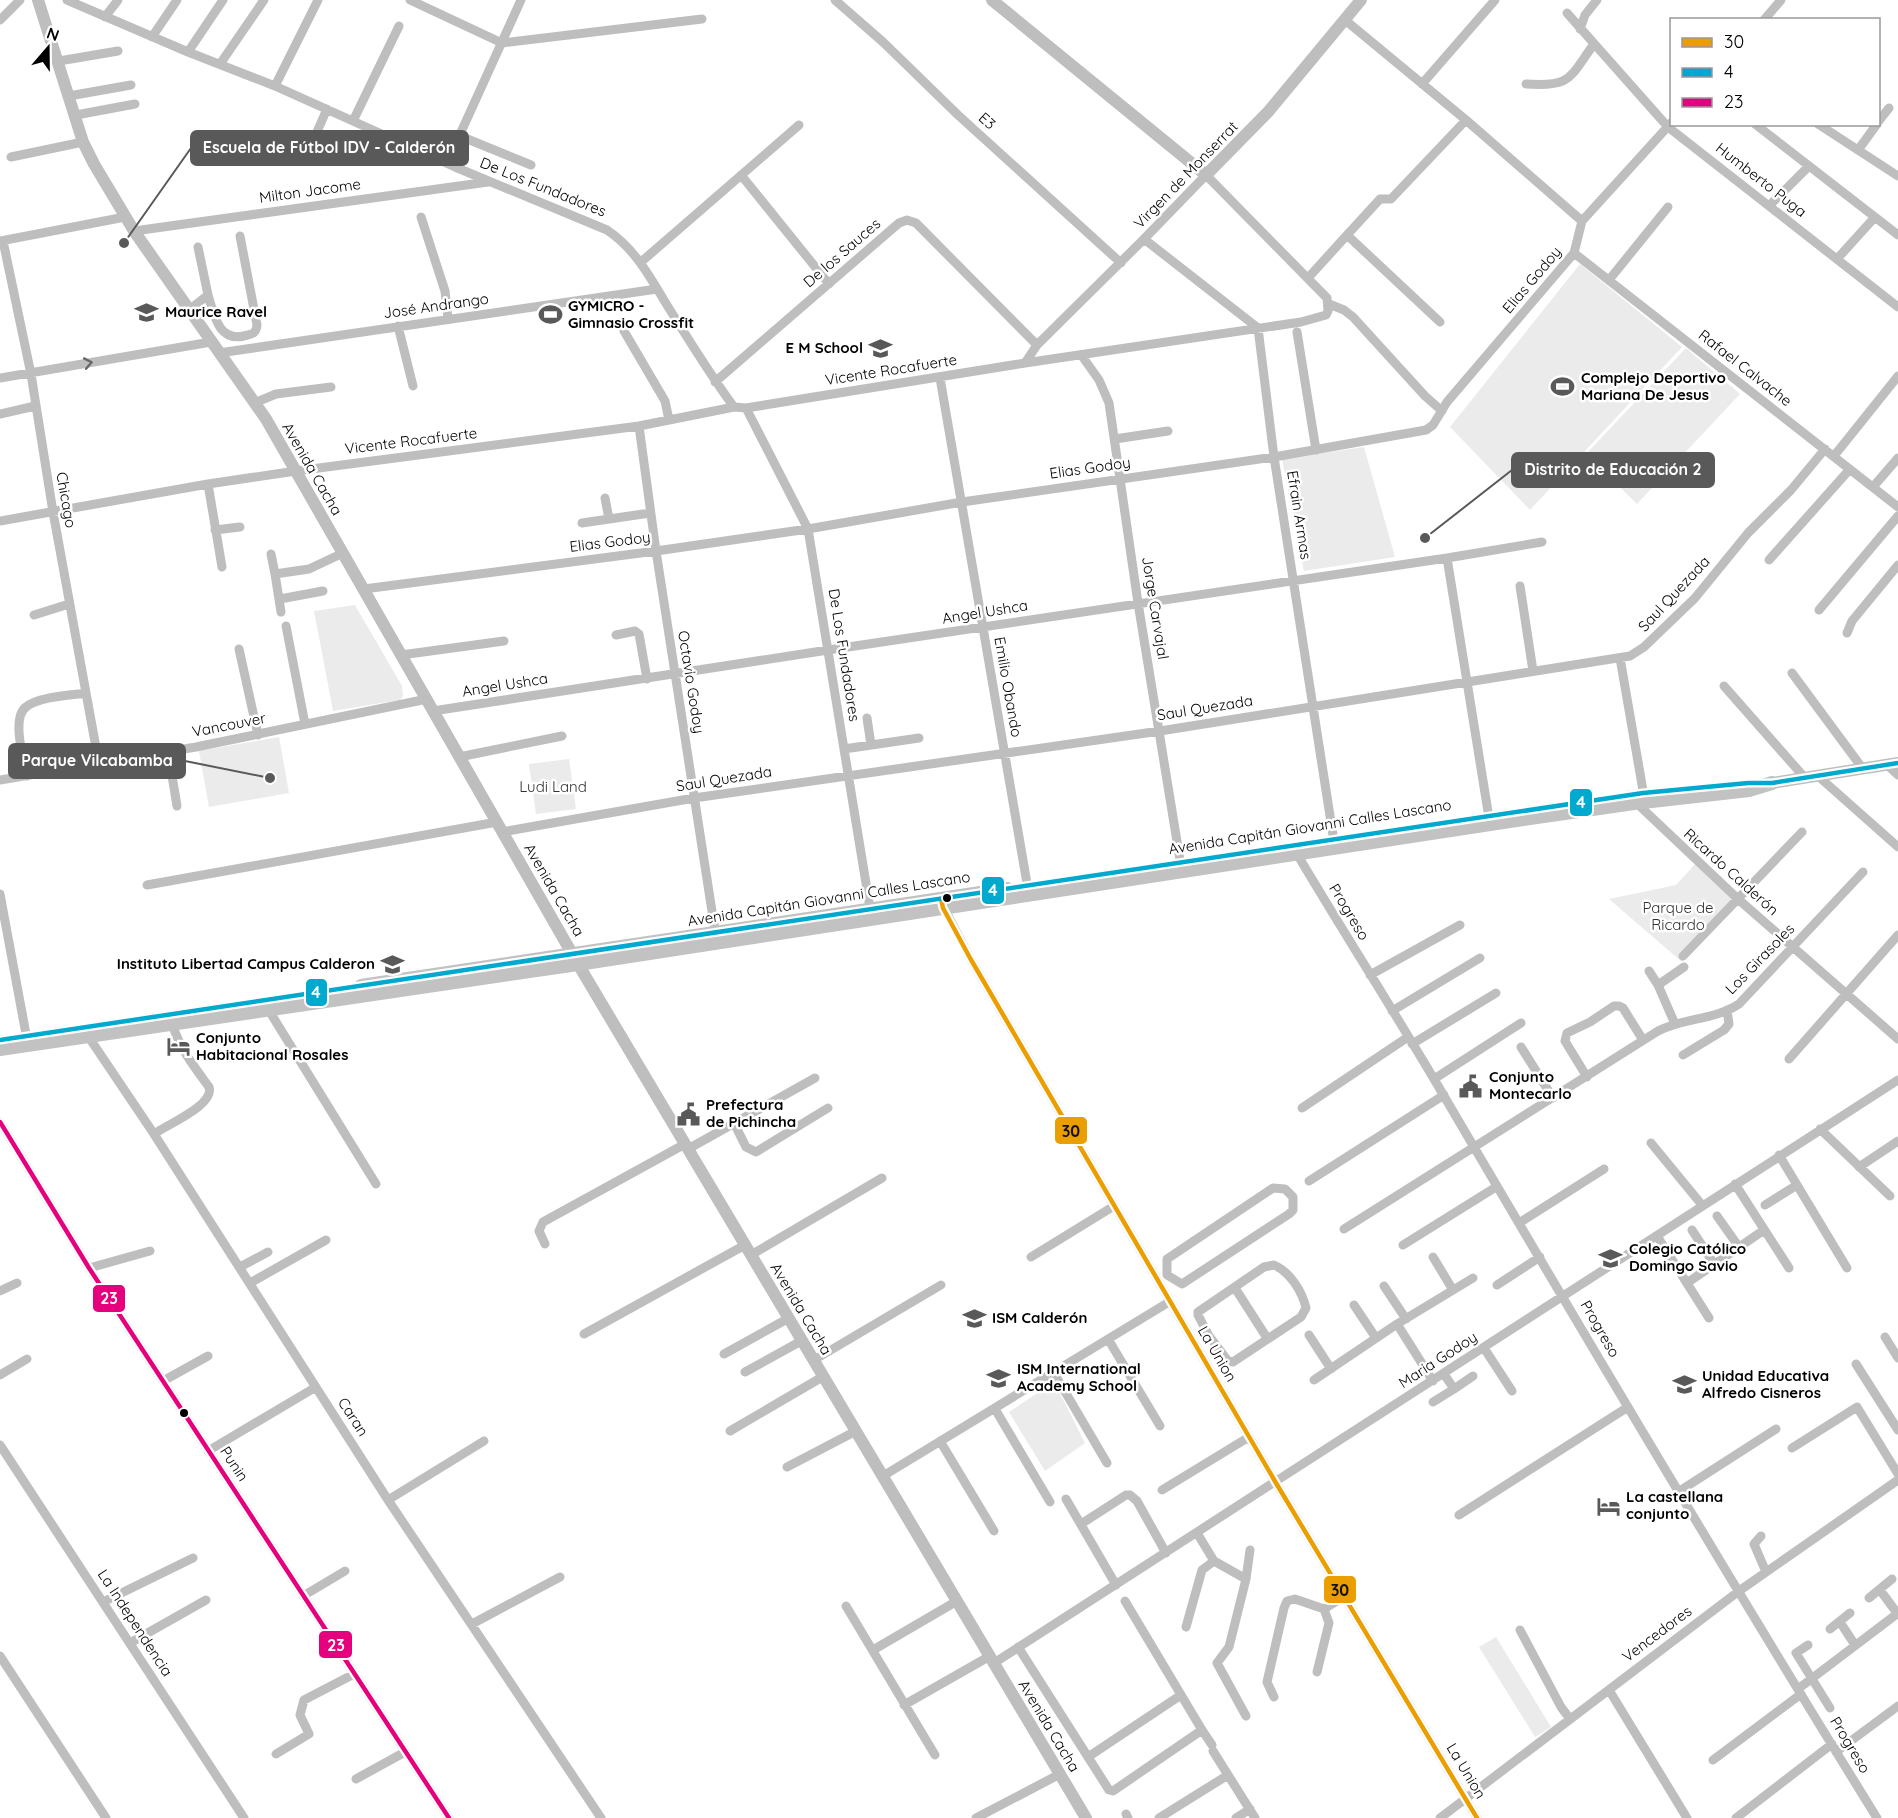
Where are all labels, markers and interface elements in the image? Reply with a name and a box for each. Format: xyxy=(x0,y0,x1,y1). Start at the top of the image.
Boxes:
north arrow xyxy=(18,18,78,78)
legend xyxy=(1670,18,1880,126)
text: N xyxy=(44,22,62,45)
text: 30 xyxy=(1724,30,1744,53)
text: 4 xyxy=(1724,60,1734,83)
text: 23 xyxy=(1724,90,1743,113)
street label: E3 xyxy=(975,108,1000,133)
street label: Virgen de Monserrat xyxy=(1130,117,1242,232)
callout: Escuela de Fútbol IDV - Calderón xyxy=(191,131,468,165)
text: Escuela de Fútbol IDV - Calderón xyxy=(203,137,455,157)
street label: Humberto Puga xyxy=(1712,138,1811,221)
street label: De Los Fundadores xyxy=(477,153,609,221)
street label: Milton Jacome xyxy=(258,174,362,207)
street label: De los Sauces xyxy=(799,214,884,291)
street label: Elias Godoy xyxy=(1498,242,1565,317)
street label: José Andrango xyxy=(382,289,490,322)
place label: GYMICRO - Gimnasio Crossfit xyxy=(568,296,694,332)
school or university icon: Maurice Ravel xyxy=(134,299,160,325)
place label: Maurice Ravel xyxy=(165,302,267,321)
sports icon: GYMICRO - Gimnasio Crossfit xyxy=(537,302,563,328)
street label: Rafael Calvache xyxy=(1695,325,1796,410)
school or university icon: E M School xyxy=(868,335,894,361)
place label: E M School xyxy=(785,338,863,357)
street label: Vicente Rocafuerte xyxy=(824,350,958,389)
one-way arrow xyxy=(83,357,93,370)
place label: Complejo Deportivo Mariana De Jesus xyxy=(1581,368,1726,404)
sports icon: Complejo Deportivo Mariana De Jesus xyxy=(1550,374,1576,400)
street label: Avenida Cacha xyxy=(278,419,347,519)
street label: Vicente Rocafuerte xyxy=(344,423,478,458)
street label: Elias Godoy xyxy=(1048,452,1132,483)
callout: Distrito de Educación 2 xyxy=(1512,453,1714,487)
text: Distrito de Educación 2 xyxy=(1524,459,1702,479)
street label: Efrain Armas xyxy=(1283,469,1316,561)
street label: Chicago xyxy=(52,470,81,529)
street label: Elias Godoy xyxy=(568,527,652,556)
street label: Saul Quezada xyxy=(1634,552,1714,635)
street label: Jorge Carvajal xyxy=(1138,555,1173,661)
street label: De Los Fundadores xyxy=(825,587,864,723)
street label: Angel Ushca xyxy=(941,595,1029,628)
street label: Octavio Godoy xyxy=(674,629,709,735)
street label: Emilio Obando xyxy=(990,635,1027,739)
street label: Angel Ushca xyxy=(461,668,549,701)
street label: Saul Quezada xyxy=(1156,691,1254,724)
street label: Vancouver xyxy=(190,708,268,741)
callout: Parque Vilcabamba xyxy=(9,744,185,778)
text: Parque Vilcabamba xyxy=(21,750,173,770)
street label: Saul Quezada xyxy=(675,762,773,795)
park label: Ludi Land xyxy=(519,777,587,796)
line badge: 4 xyxy=(1569,788,1593,817)
text: 4 xyxy=(1576,792,1586,812)
street label: Avenida Capitán Giovanni Calles Lascano xyxy=(1167,795,1453,858)
street label: Ricardo Calderón xyxy=(1680,824,1783,919)
street label: Avenida Cacha xyxy=(520,840,589,940)
street label: Avenida Capitán Giovanni Calles Lascano xyxy=(686,867,972,930)
line badge: 4 xyxy=(981,876,1005,905)
text: 4 xyxy=(988,880,998,900)
street label: Progreso xyxy=(1325,880,1374,944)
unlabelled marker xyxy=(941,892,953,904)
park label: Parque de Ricardo xyxy=(1642,898,1714,934)
street label: Los Girasoles xyxy=(1721,919,1798,998)
school or university icon: Instituto Libertad Campus Calderon xyxy=(380,951,406,977)
place label: Instituto Libertad Campus Calderon xyxy=(117,954,375,973)
line badge: 4 xyxy=(305,978,328,1007)
text: 4 xyxy=(311,982,321,1002)
place label: Conjunto Habitacional Rosales xyxy=(196,1028,348,1064)
hotel icon: Conjunto Habitacional Rosales xyxy=(165,1034,191,1060)
place label: Conjunto Montecarlo xyxy=(1489,1067,1572,1103)
public building icon: Conjunto Montecarlo xyxy=(1458,1073,1484,1099)
place label: Prefectura de Pichincha xyxy=(706,1095,796,1131)
public building icon: Prefectura de Pichincha xyxy=(675,1101,701,1127)
line badge: 30 xyxy=(1054,1116,1088,1145)
text: 30 xyxy=(1062,1121,1080,1141)
place label: Colegio Católico Domingo Savio xyxy=(1629,1239,1746,1275)
school or university icon: Colegio Católico Domingo Savio xyxy=(1598,1245,1624,1271)
street label: Avenida Cacha xyxy=(766,1259,836,1358)
line badge: 23 xyxy=(92,1284,126,1313)
text: 23 xyxy=(100,1288,118,1308)
street label: Progreso xyxy=(1576,1297,1624,1361)
school or university icon: ISM Calderón xyxy=(961,1305,987,1331)
place label: ISM Calderón xyxy=(992,1308,1087,1327)
street label: La Union xyxy=(1194,1322,1241,1385)
street label: Maria Godoy xyxy=(1395,1327,1481,1392)
place label: ISM International Academy School xyxy=(1017,1359,1141,1395)
school or university icon: ISM International Academy School xyxy=(986,1365,1012,1391)
place label: Unidad Educativa Alfredo Cisneros xyxy=(1702,1366,1829,1402)
school or university icon: Unidad Educativa Alfredo Cisneros xyxy=(1671,1372,1697,1398)
street label: Caran xyxy=(334,1394,373,1440)
unlabelled marker xyxy=(178,1407,190,1419)
street label: Punin xyxy=(216,1443,253,1485)
place label: La castellana conjunto xyxy=(1626,1487,1723,1523)
hotel icon: La castellana conjunto xyxy=(1595,1493,1621,1519)
street label: La Independencia xyxy=(94,1566,177,1680)
line badge: 30 xyxy=(1323,1575,1357,1604)
text: 30 xyxy=(1331,1580,1349,1600)
street label: Vencedores xyxy=(1618,1601,1695,1666)
line badge: 23 xyxy=(318,1630,353,1659)
text: 23 xyxy=(327,1635,345,1655)
street label: Avenida Cacha xyxy=(1014,1676,1084,1775)
street label: Progreso xyxy=(1826,1713,1875,1777)
street label: La Union xyxy=(1442,1739,1490,1802)

